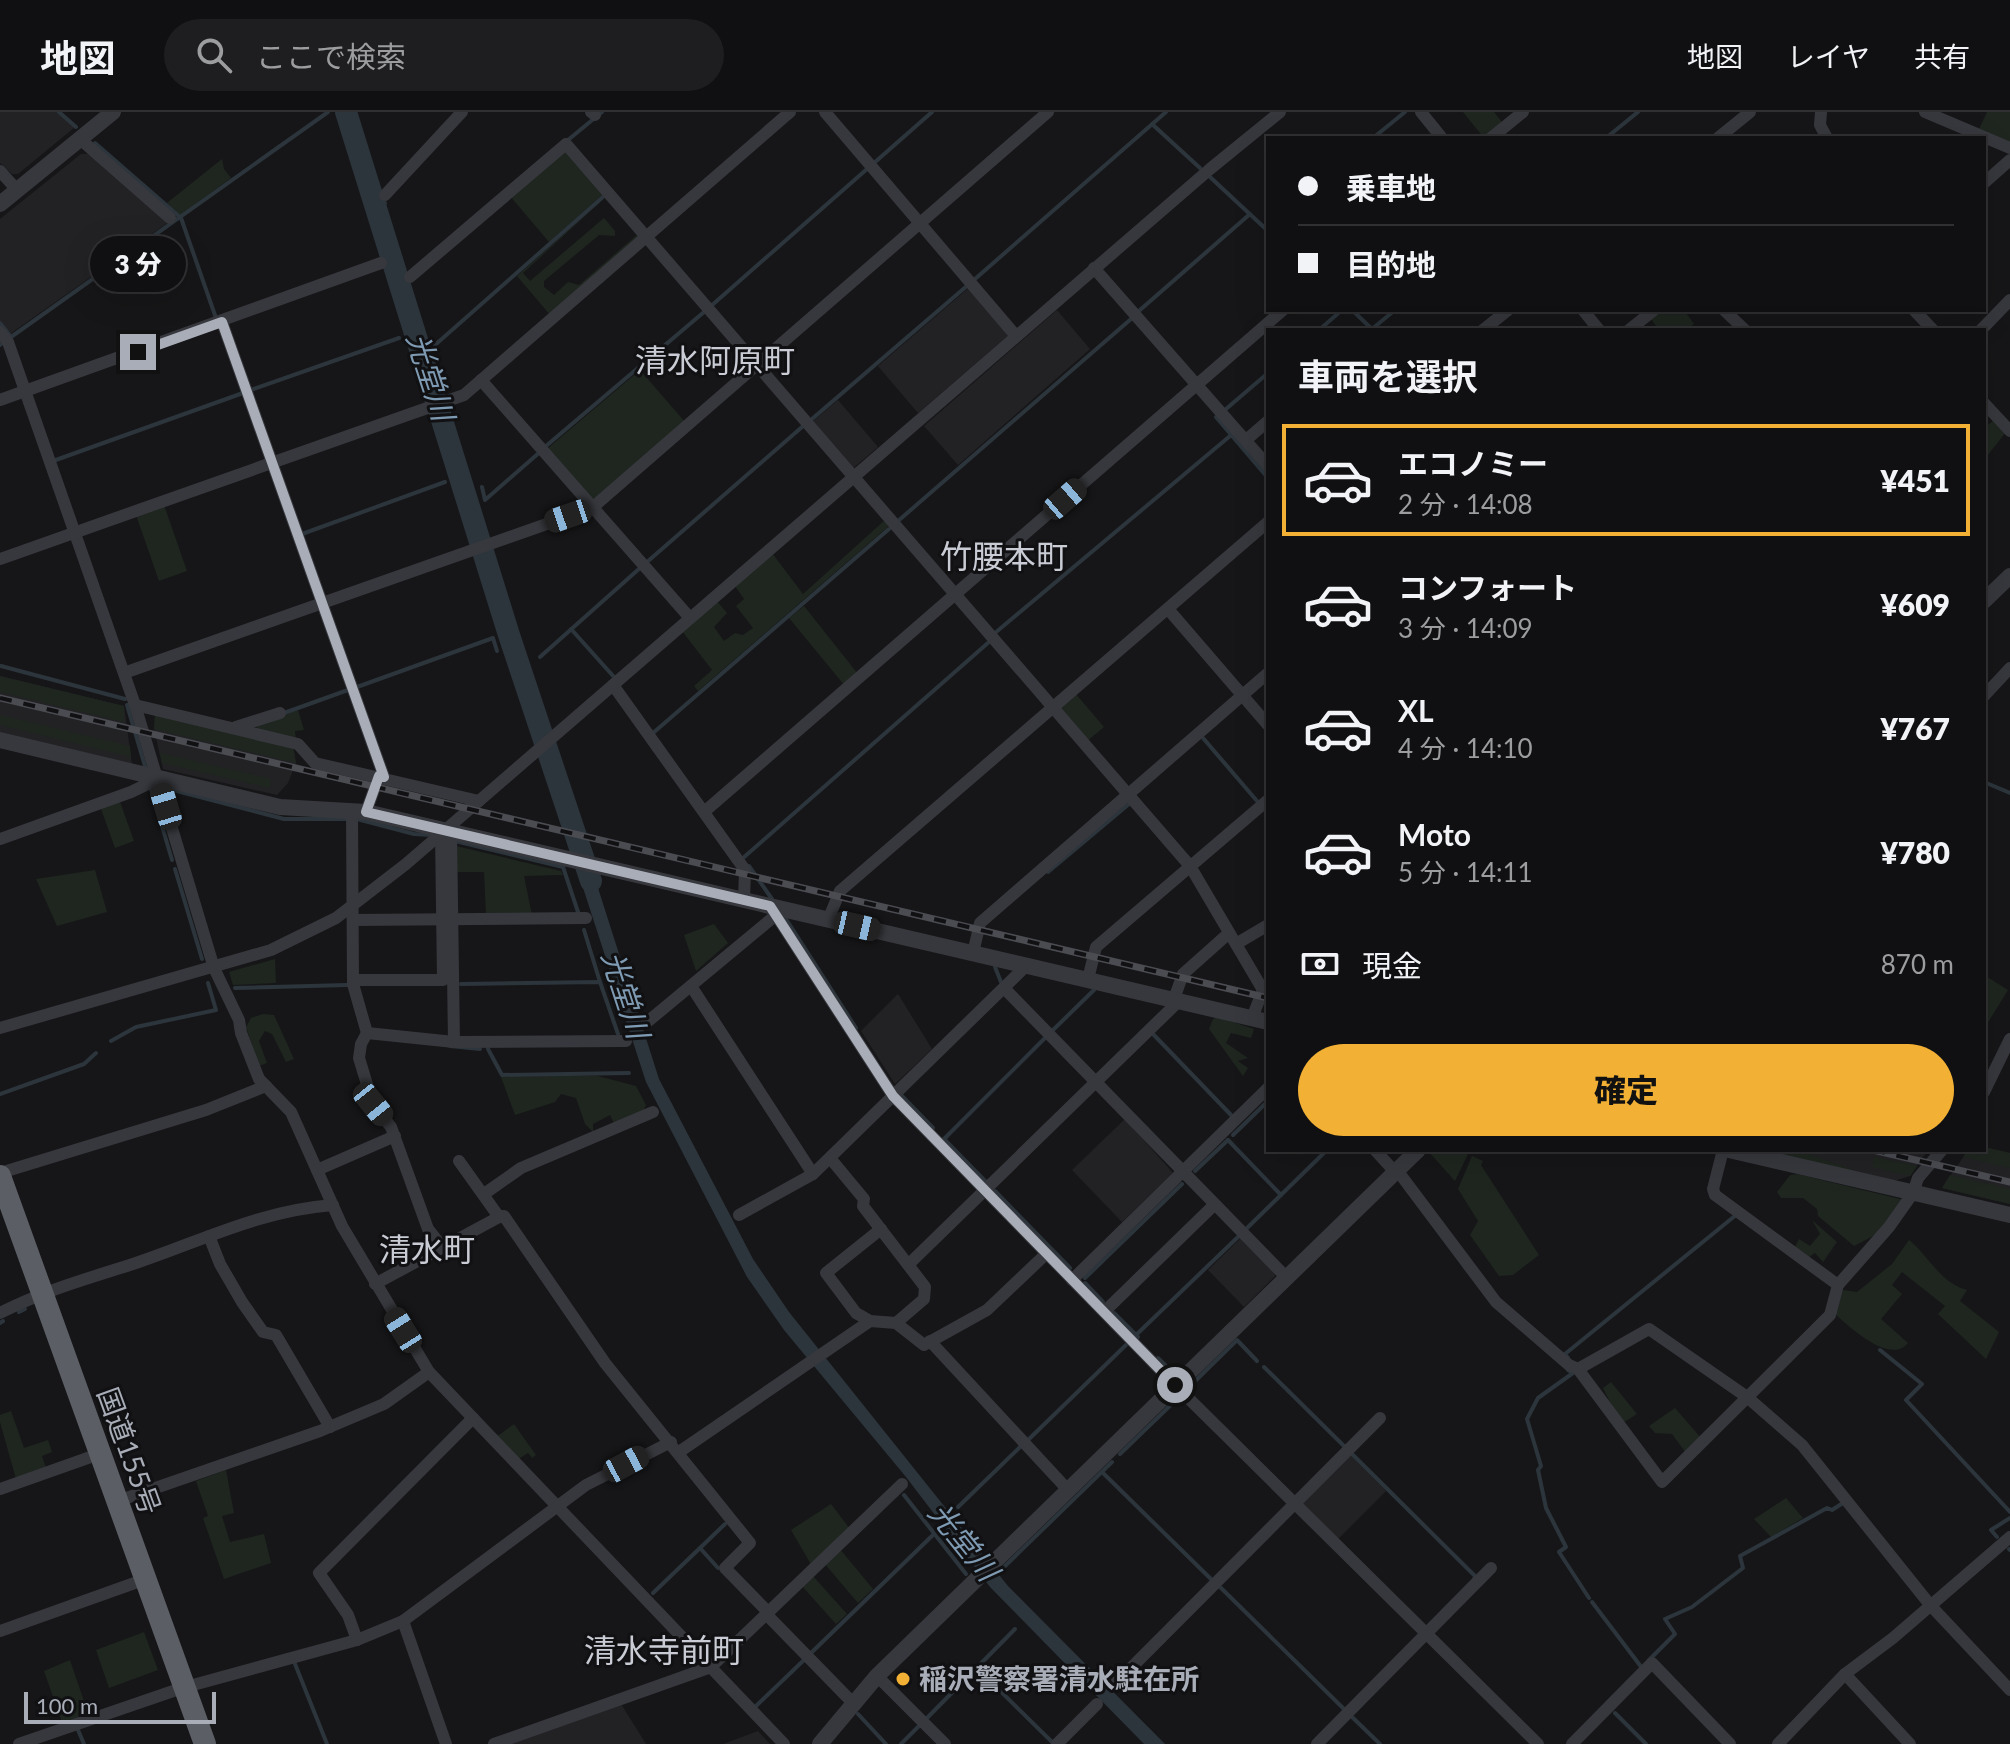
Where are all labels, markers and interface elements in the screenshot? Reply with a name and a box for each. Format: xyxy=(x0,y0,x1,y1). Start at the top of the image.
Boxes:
search box xyxy=(164,19,724,91)
icon: search xyxy=(192,33,236,77)
text: 地図 xyxy=(40,34,116,80)
text: ここで検索 xyxy=(256,38,406,74)
text: 地図 xyxy=(1687,39,1743,73)
text: レイヤ xyxy=(1787,39,1870,73)
text: 共有 xyxy=(1914,39,1970,73)
text: 乗車地 xyxy=(1346,169,1436,205)
callout: 3 分 xyxy=(90,236,186,292)
text: 目的地 xyxy=(1346,246,1436,282)
text: 3 分 xyxy=(114,248,162,280)
water label: 光堂川 xyxy=(401,328,464,428)
route end xyxy=(120,334,156,370)
district label: 清水阿原町 xyxy=(635,340,795,379)
text: 車両を選択 xyxy=(1298,354,1478,398)
icon: car xyxy=(1302,444,1374,516)
text: エコノミー xyxy=(1398,445,1548,481)
text: ¥451 xyxy=(1880,462,1950,498)
car xyxy=(1039,474,1091,524)
text: 2 分 · 14:08 xyxy=(1398,488,1533,520)
car xyxy=(541,497,595,535)
district label: 竹腰本町 xyxy=(940,536,1068,575)
icon: car xyxy=(1302,568,1374,640)
text: コンフォート xyxy=(1398,569,1577,605)
text: ¥609 xyxy=(1880,586,1950,622)
text: 3 分 · 14:09 xyxy=(1398,612,1533,644)
icon: car xyxy=(1302,692,1374,764)
text: XL xyxy=(1398,692,1434,728)
text: ¥767 xyxy=(1880,710,1950,746)
text: 4 分 · 14:10 xyxy=(1398,732,1533,764)
car xyxy=(148,780,184,832)
icon: car xyxy=(1302,816,1374,888)
text: Moto xyxy=(1398,816,1471,852)
text: ¥780 xyxy=(1880,834,1950,870)
text: 5 分 · 14:11 xyxy=(1398,856,1533,888)
car xyxy=(831,909,883,943)
icon: cash xyxy=(1298,942,1342,986)
water label: 光堂川 xyxy=(596,946,659,1046)
text: 現金 xyxy=(1362,947,1422,983)
text: 870 m xyxy=(1881,948,1954,980)
button: 確定 xyxy=(1298,1044,1954,1136)
car xyxy=(349,1078,397,1130)
district label: 清水町 xyxy=(379,1229,475,1268)
car xyxy=(380,1303,426,1357)
route start xyxy=(1157,1367,1193,1403)
street label: 国道155号 xyxy=(91,1382,169,1519)
car xyxy=(599,1442,653,1486)
water label: 光堂川 xyxy=(922,1494,1009,1589)
district label: 清水寺前町 xyxy=(584,1630,744,1669)
place label: 稲沢警察署清水駐在所 xyxy=(919,1661,1199,1695)
marker: 稲沢警察署清水駐在所 xyxy=(894,1670,912,1688)
scale bar xyxy=(24,1688,216,1724)
text: 100 m xyxy=(36,1692,98,1719)

